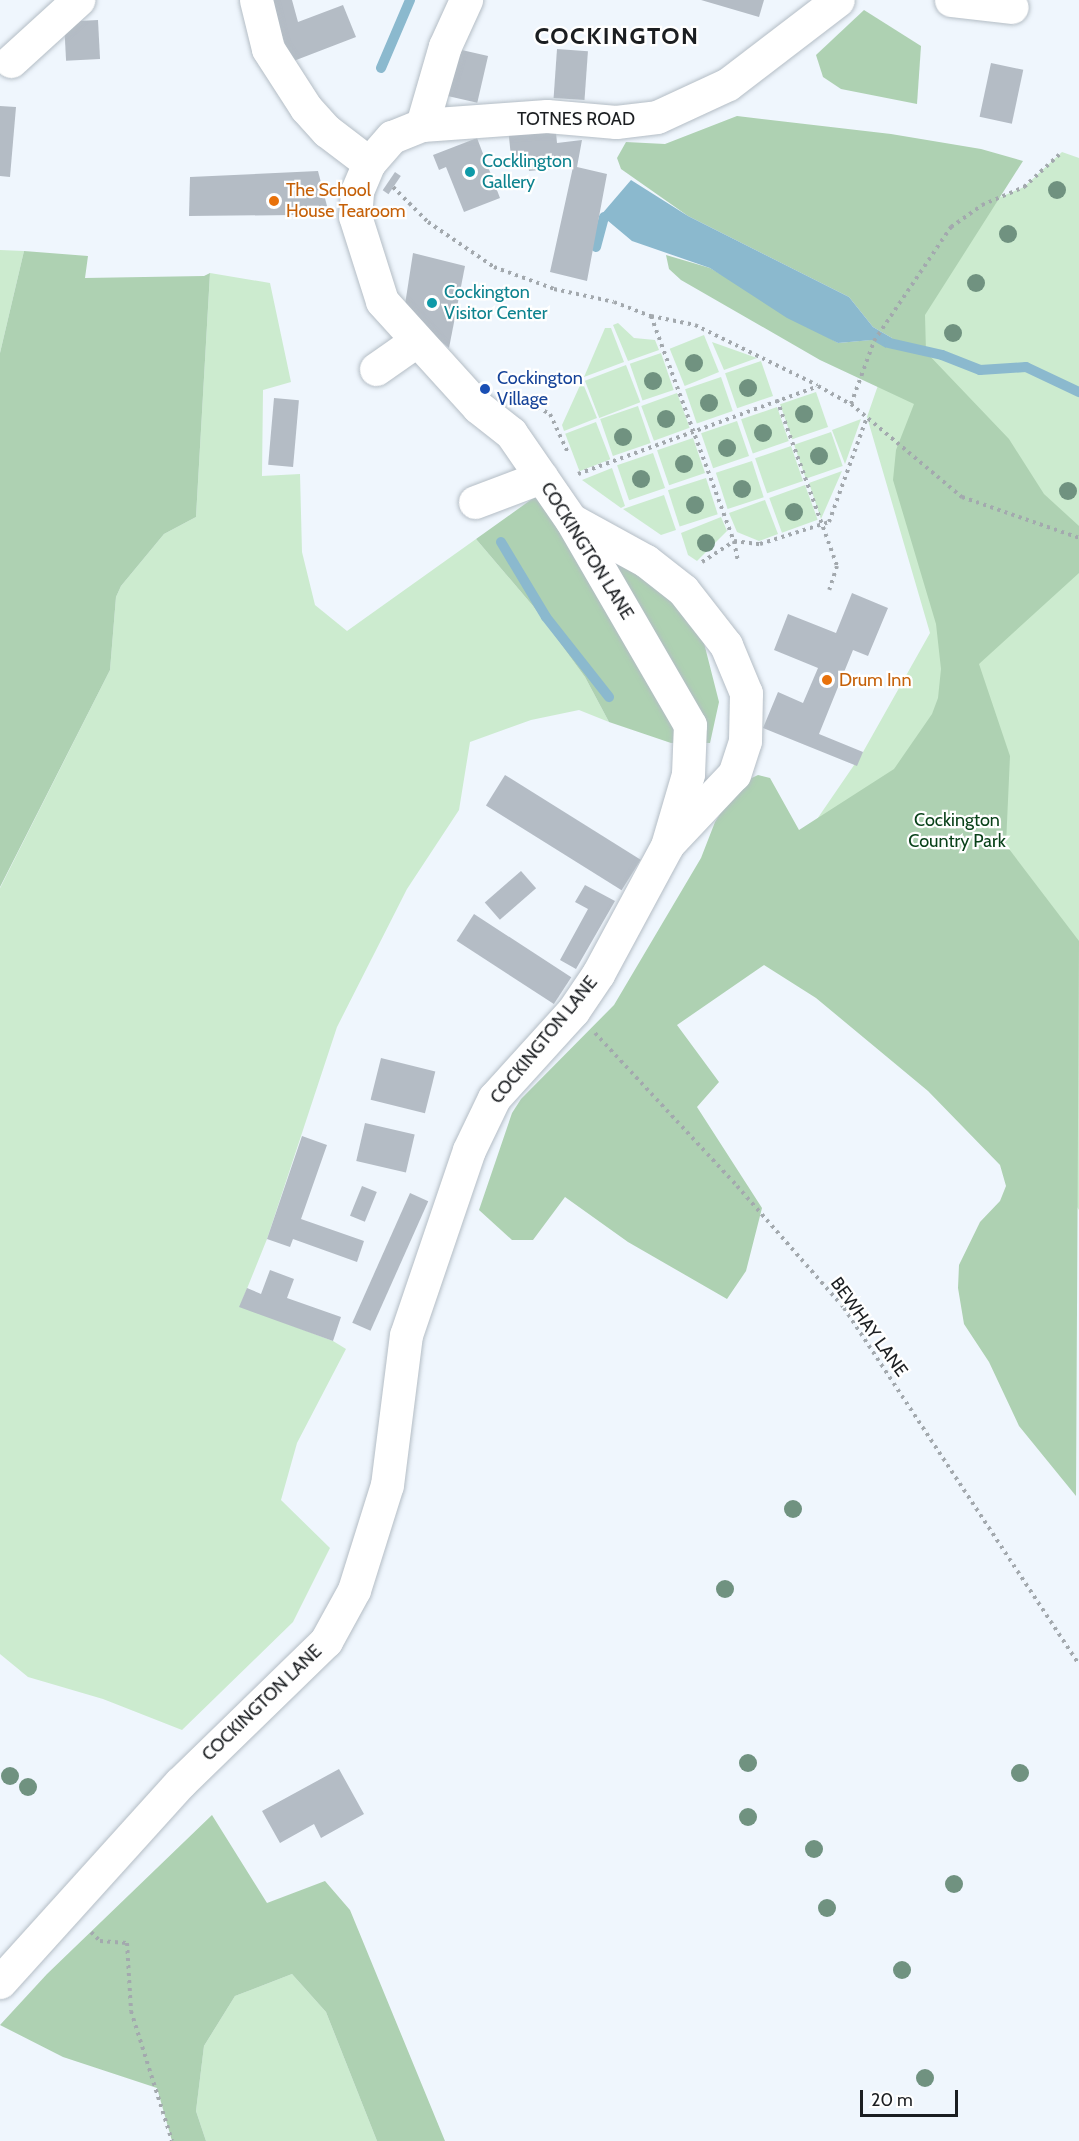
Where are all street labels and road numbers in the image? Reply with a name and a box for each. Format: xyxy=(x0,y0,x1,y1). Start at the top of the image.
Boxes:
street label: TOTNES ROAD xyxy=(517,108,635,130)
street label: COCKINGTON LANE xyxy=(536,478,638,624)
street label: COCKINGTON LANE xyxy=(486,972,602,1108)
street label: BEWHAY LANE xyxy=(826,1273,912,1381)
street label: COCKINGTON LANE xyxy=(198,1640,326,1766)

